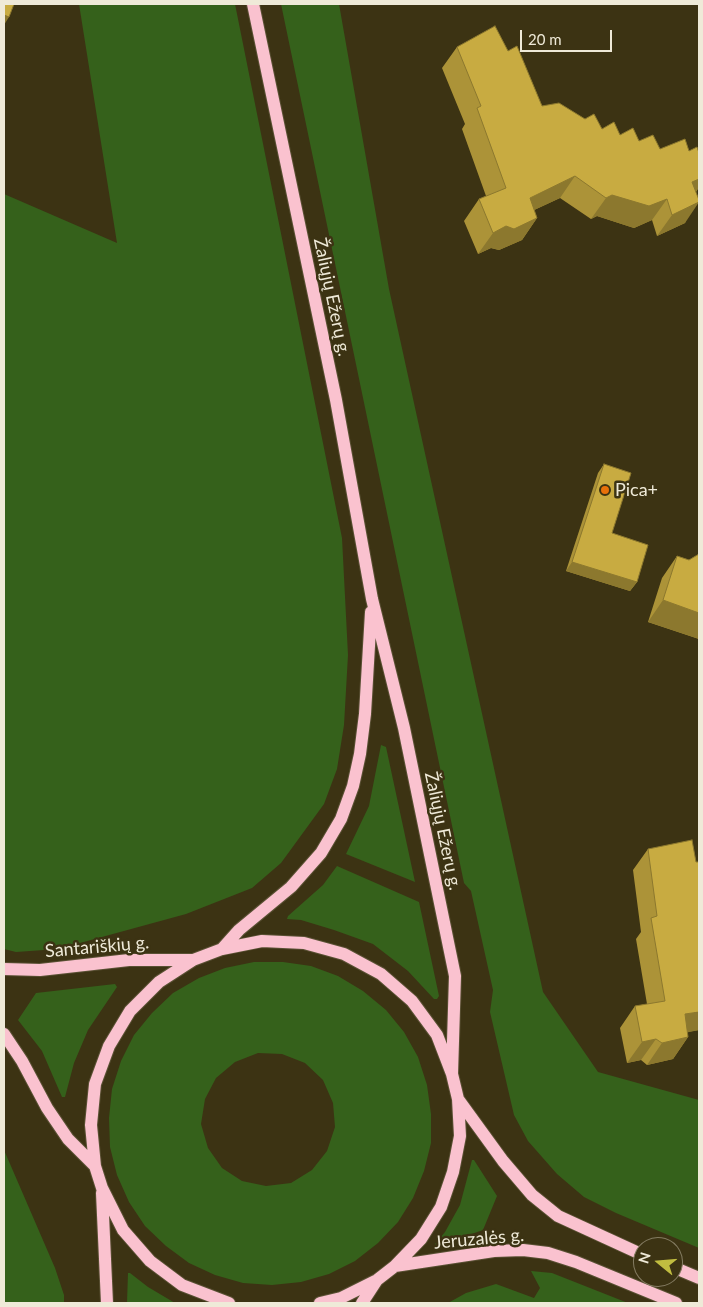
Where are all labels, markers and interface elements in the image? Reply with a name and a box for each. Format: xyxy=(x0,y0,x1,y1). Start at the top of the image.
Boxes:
scale bar xyxy=(523,20,616,52)
text: 20 m xyxy=(528,30,562,48)
street label: Žaliųjų Ežerų g. xyxy=(309,236,355,358)
place label: Pica+ xyxy=(615,479,658,501)
marker: Pica+ xyxy=(599,484,611,496)
street label: Žaliųjų Ežerų g. xyxy=(420,770,466,892)
street label: Santariškių g. xyxy=(44,932,150,962)
street label: Jeruzalės g. xyxy=(433,1224,525,1254)
north arrow xyxy=(633,1237,683,1287)
text: N xyxy=(634,1250,654,1265)

